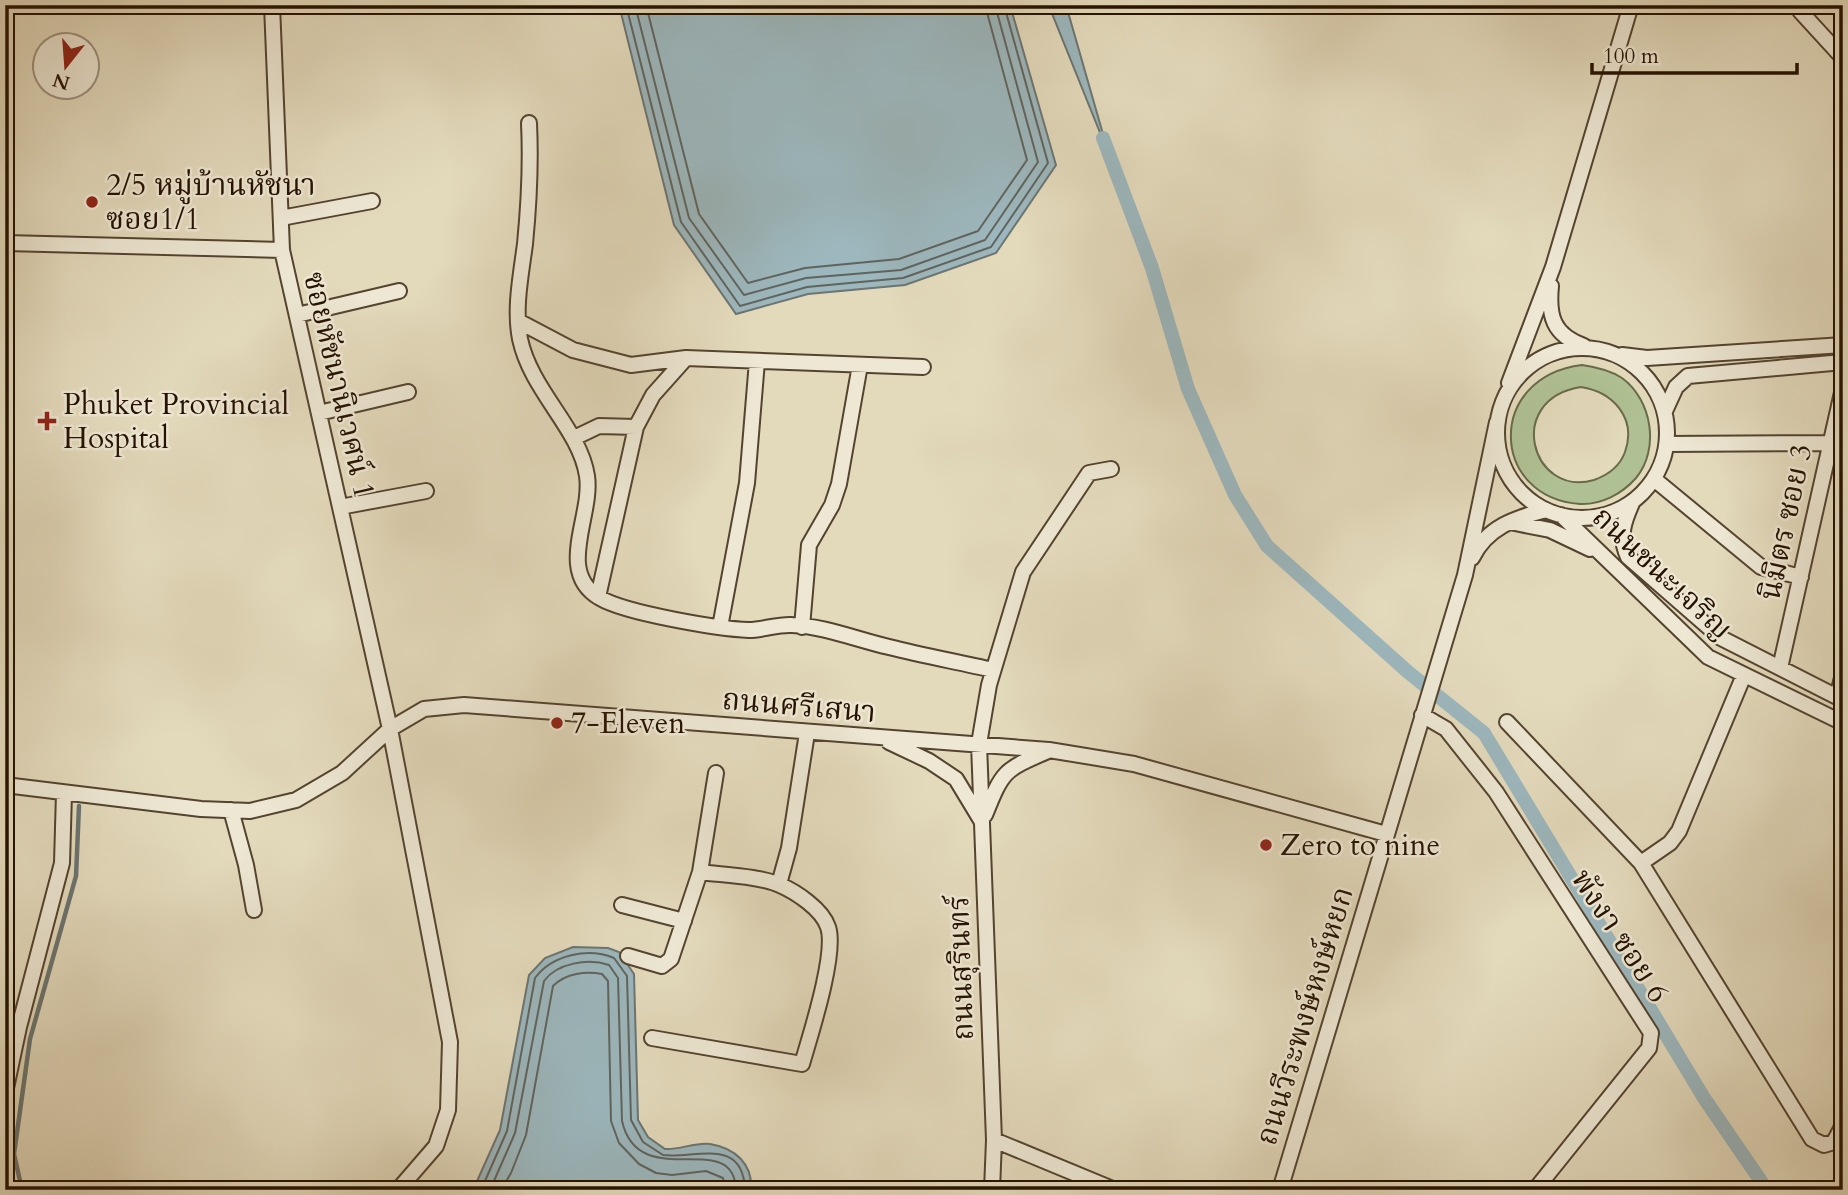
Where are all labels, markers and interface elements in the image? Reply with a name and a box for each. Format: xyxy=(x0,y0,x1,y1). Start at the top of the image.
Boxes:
north arrow xyxy=(32,32,102,102)
scale bar xyxy=(1592,32,1797,76)
text: 100 m xyxy=(1603,42,1659,71)
text: N xyxy=(49,66,73,96)
place label: 2/5 หมู่บ้านหัชนา ซอย1/1 xyxy=(106,165,316,240)
marker: 2/5 หมู่บ้านหัชนา ซอย1/1 xyxy=(84,194,100,210)
street label: ซอยหัชนานิเวศน์ 1 xyxy=(293,268,385,502)
place label: Phuket Provincial Hospital xyxy=(63,384,290,459)
marker: Phuket Provincial Hospital xyxy=(37,411,57,431)
street label: นิมิตร ซอย 3 xyxy=(1749,440,1823,604)
street label: ถนนชนะเจริญ xyxy=(1583,497,1741,649)
street label: ถนนศรีเสนา xyxy=(720,679,878,733)
place label: 7-Eleven xyxy=(571,703,685,744)
marker: 7-Eleven xyxy=(549,715,565,731)
place label: Zero to nine xyxy=(1280,825,1440,866)
marker: Zero to nine xyxy=(1258,837,1274,853)
street label: พังงา ซอย 6 xyxy=(1562,861,1678,1011)
street label: ถนนวีระพงษ์หงษ์หยก xyxy=(1246,882,1364,1150)
street label: ถนนสุรินทร์ xyxy=(938,894,984,1041)

